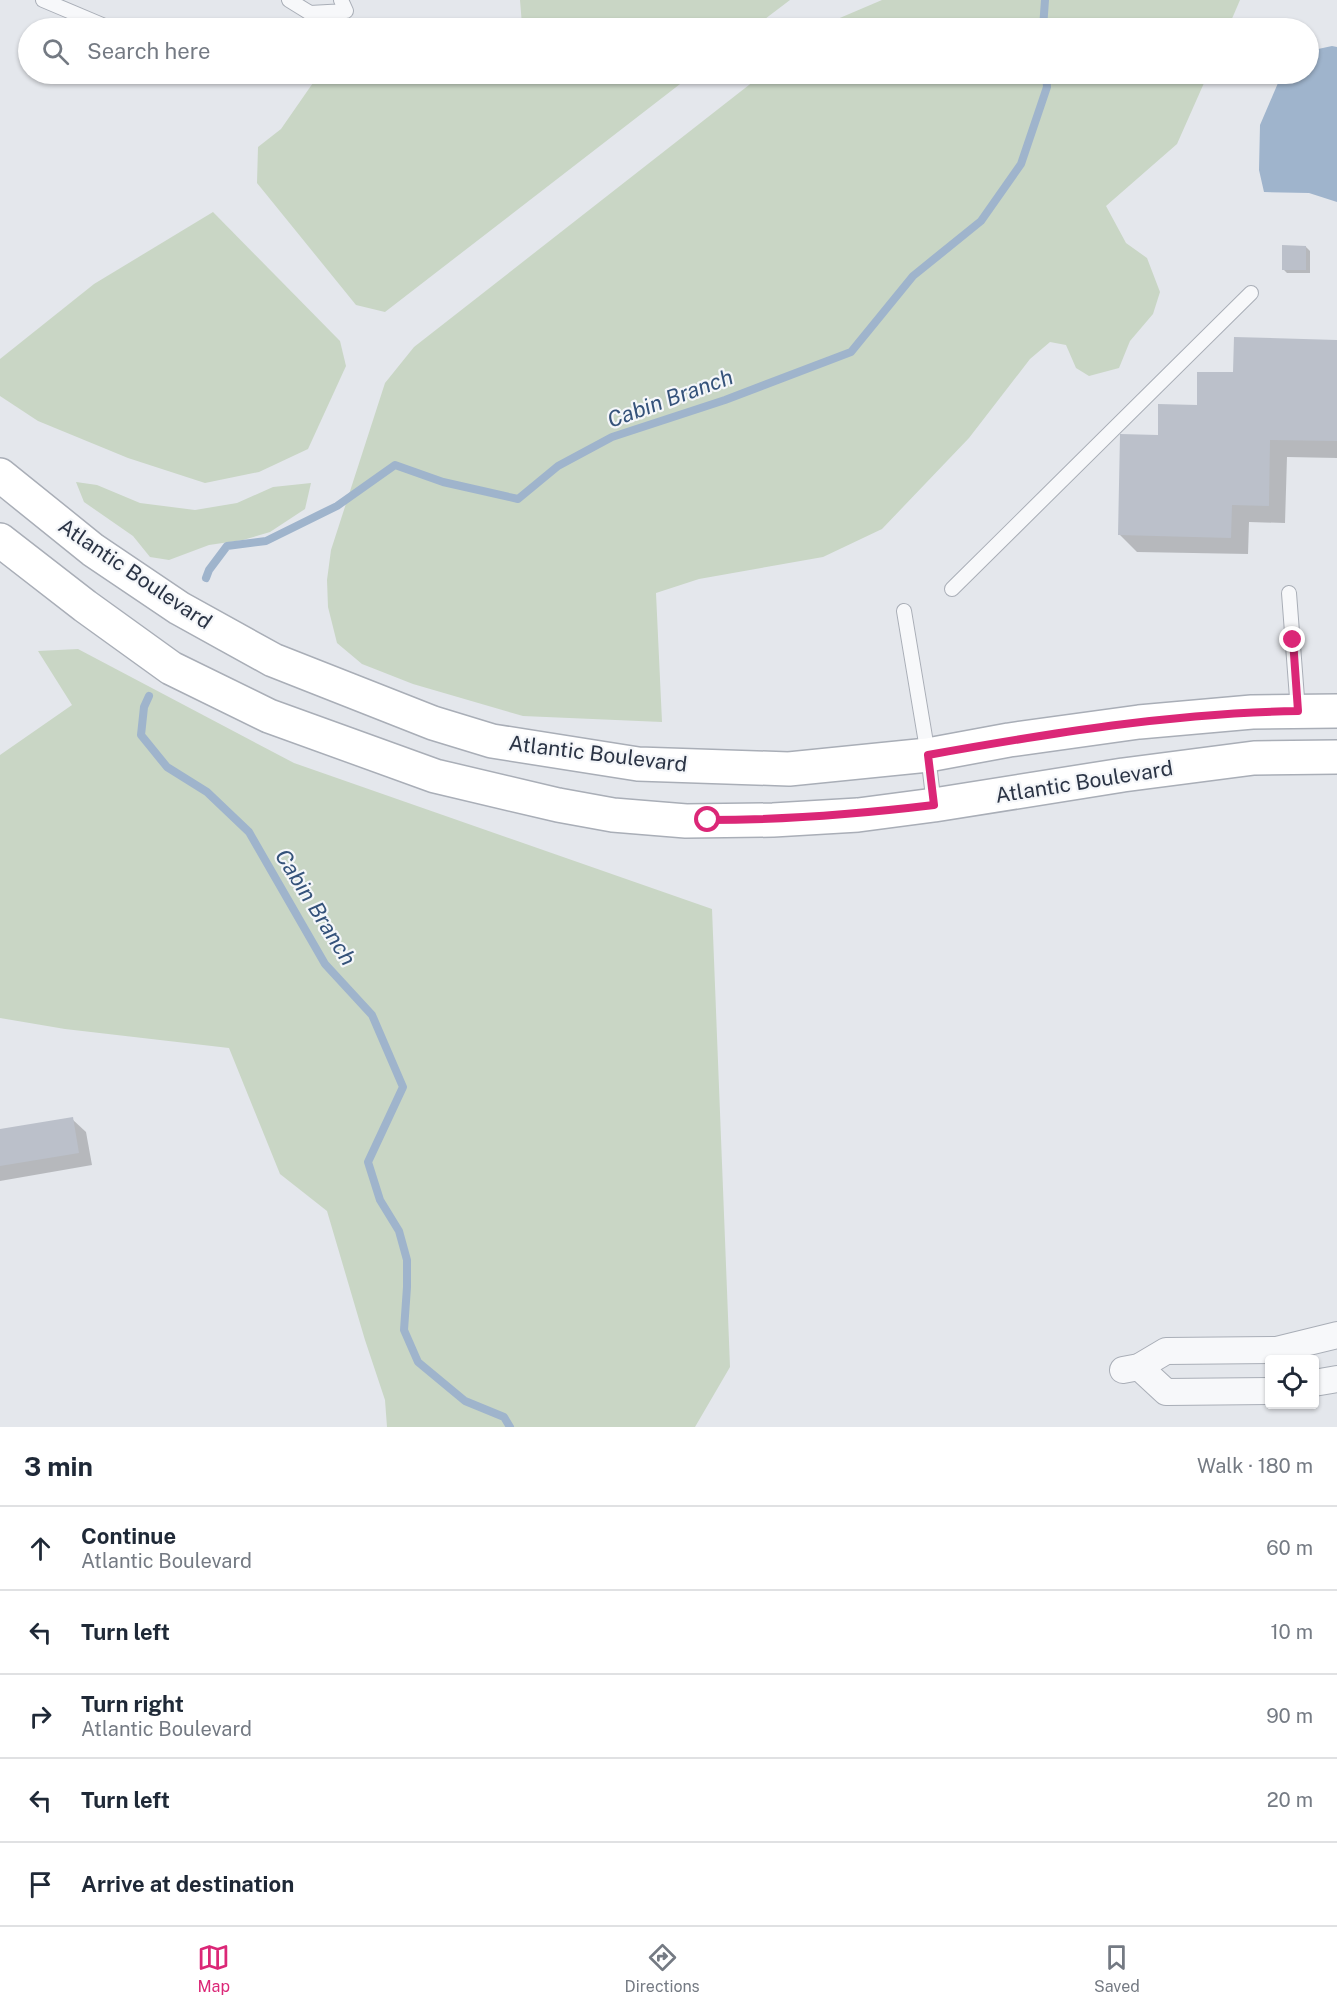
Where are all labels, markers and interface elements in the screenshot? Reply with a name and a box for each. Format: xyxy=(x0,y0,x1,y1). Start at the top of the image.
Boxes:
search box xyxy=(18,18,1319,84)
icon: search xyxy=(39,35,72,68)
text: Search here xyxy=(87,38,211,64)
water label: Cabin Branch xyxy=(604,363,736,433)
street label: Atlantic Boulevard xyxy=(54,513,217,634)
route end xyxy=(1279,626,1305,652)
street label: Atlantic Boulevard xyxy=(507,730,689,777)
street label: Atlantic Boulevard xyxy=(993,755,1175,808)
route start xyxy=(694,806,720,832)
water label: Cabin Branch xyxy=(270,844,362,970)
map controls xyxy=(1265,1355,1319,1409)
button: locate xyxy=(1265,1355,1319,1409)
text: 3 min xyxy=(24,1451,93,1482)
text: Walk · 180 m xyxy=(1197,1454,1313,1478)
text: Continue xyxy=(81,1523,176,1549)
icon: ahead xyxy=(24,1532,57,1565)
text: 60 m xyxy=(1266,1536,1313,1560)
text: Atlantic Boulevard xyxy=(81,1549,252,1573)
icon: left xyxy=(24,1616,57,1649)
text: Turn left xyxy=(81,1619,170,1645)
text: 10 m xyxy=(1270,1620,1313,1644)
text: Turn right xyxy=(81,1691,184,1717)
icon: right xyxy=(24,1700,57,1733)
text: 90 m xyxy=(1266,1704,1313,1728)
text: Atlantic Boulevard xyxy=(81,1717,252,1741)
icon: left xyxy=(24,1784,57,1817)
text: Turn left xyxy=(81,1787,170,1813)
text: 20 m xyxy=(1267,1788,1313,1812)
icon: arrive xyxy=(24,1868,57,1901)
text: Arrive at destination xyxy=(81,1871,294,1897)
tab: Map xyxy=(197,1941,230,1996)
tab: Directions xyxy=(625,1941,700,1996)
tab: Saved xyxy=(1094,1941,1140,1996)

